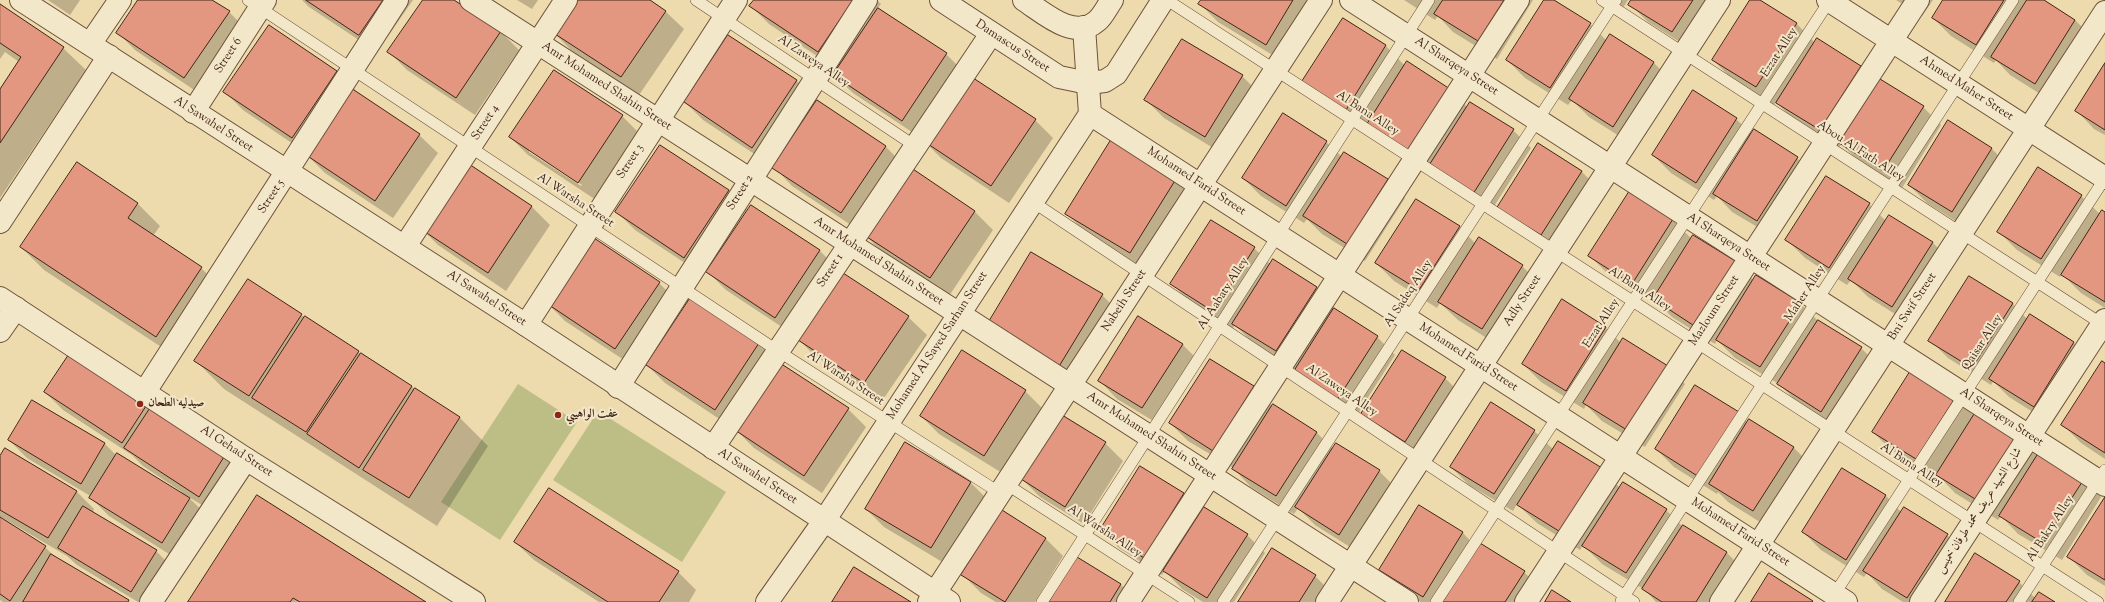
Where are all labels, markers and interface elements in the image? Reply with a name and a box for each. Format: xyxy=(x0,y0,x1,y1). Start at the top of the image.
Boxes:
street label: Damascus Street xyxy=(972,18,1052,76)
street label: Ezzat Alley xyxy=(1759,26,1801,80)
street label: Al Zaweya Alley xyxy=(774,33,852,91)
street label: Al Sharqeya Street xyxy=(1412,35,1500,99)
street label: Street 6 xyxy=(212,36,246,76)
street label: Amr Mohamed Shahin Street xyxy=(538,40,674,134)
street label: Ahmed Maher Street xyxy=(1917,53,2015,125)
street label: Al Bana Alley xyxy=(1333,88,1401,140)
street label: Al Sawahel Street xyxy=(170,94,256,156)
street label: Street 4 xyxy=(469,102,503,144)
street label: Abou Al Fath Alley xyxy=(1814,118,1906,186)
street label: Street 3 xyxy=(615,142,647,182)
street label: Mohamed Farid Street xyxy=(1144,145,1248,219)
street label: Al Warsha Street xyxy=(534,171,616,231)
street label: Street 2 xyxy=(725,173,757,213)
street label: Street 5 xyxy=(256,177,288,217)
street label: Al Sharqeya Street xyxy=(1684,211,1772,275)
street label: Amr Mohamed Shahin Street xyxy=(810,215,946,309)
street label: Street 1 xyxy=(815,251,847,291)
street label: Al Aabaty Alley xyxy=(1195,255,1253,333)
street label: Al Sadeq Alley xyxy=(1382,258,1436,330)
street label: Maher Alley xyxy=(1783,263,1829,325)
street label: Al Bana Alley xyxy=(1605,264,1673,316)
street label: Nabeih Street xyxy=(1100,267,1150,335)
street label: Al Sawahel Street xyxy=(443,268,529,330)
street label: Mohamed Al Sayed Sarhan Street xyxy=(885,269,991,423)
street label: Bni Swif Street xyxy=(1886,270,1940,344)
street label: Adly Street xyxy=(1501,272,1545,330)
street label: Mazloum Street xyxy=(1687,273,1743,349)
street label: Ezzat Alley xyxy=(1581,297,1623,351)
street label: Qaisar Alley xyxy=(1960,312,2006,374)
street label: Mohamed Farid Street xyxy=(1416,321,1520,395)
street label: Al Warsha Street xyxy=(804,349,886,409)
street label: Al Zaweya Alley xyxy=(1302,362,1380,420)
street label: Al Sharqeya Street xyxy=(1957,386,2045,450)
street label: Amr Mohamed Shahin Street xyxy=(1083,390,1219,484)
place label: صيدليه الطحان xyxy=(148,397,204,411)
marker: صيدليه الطحان xyxy=(135,399,145,409)
place label: عفت الواهيبي xyxy=(566,408,618,422)
marker: عفت الواهيبي xyxy=(553,410,563,420)
street label: Al Gehad Street xyxy=(197,423,275,481)
street label: Al Bana Alley xyxy=(1877,440,1945,492)
street label: شارع الشهيد عريف محمد طرفان خميس xyxy=(1934,445,2026,577)
street label: Al Sawahel Street xyxy=(714,446,800,508)
street label: Al Bakry Alley xyxy=(2024,493,2078,565)
street label: Mohamed Farid Street xyxy=(1688,496,1792,570)
street label: Al Warsha Alley xyxy=(1064,503,1144,561)

